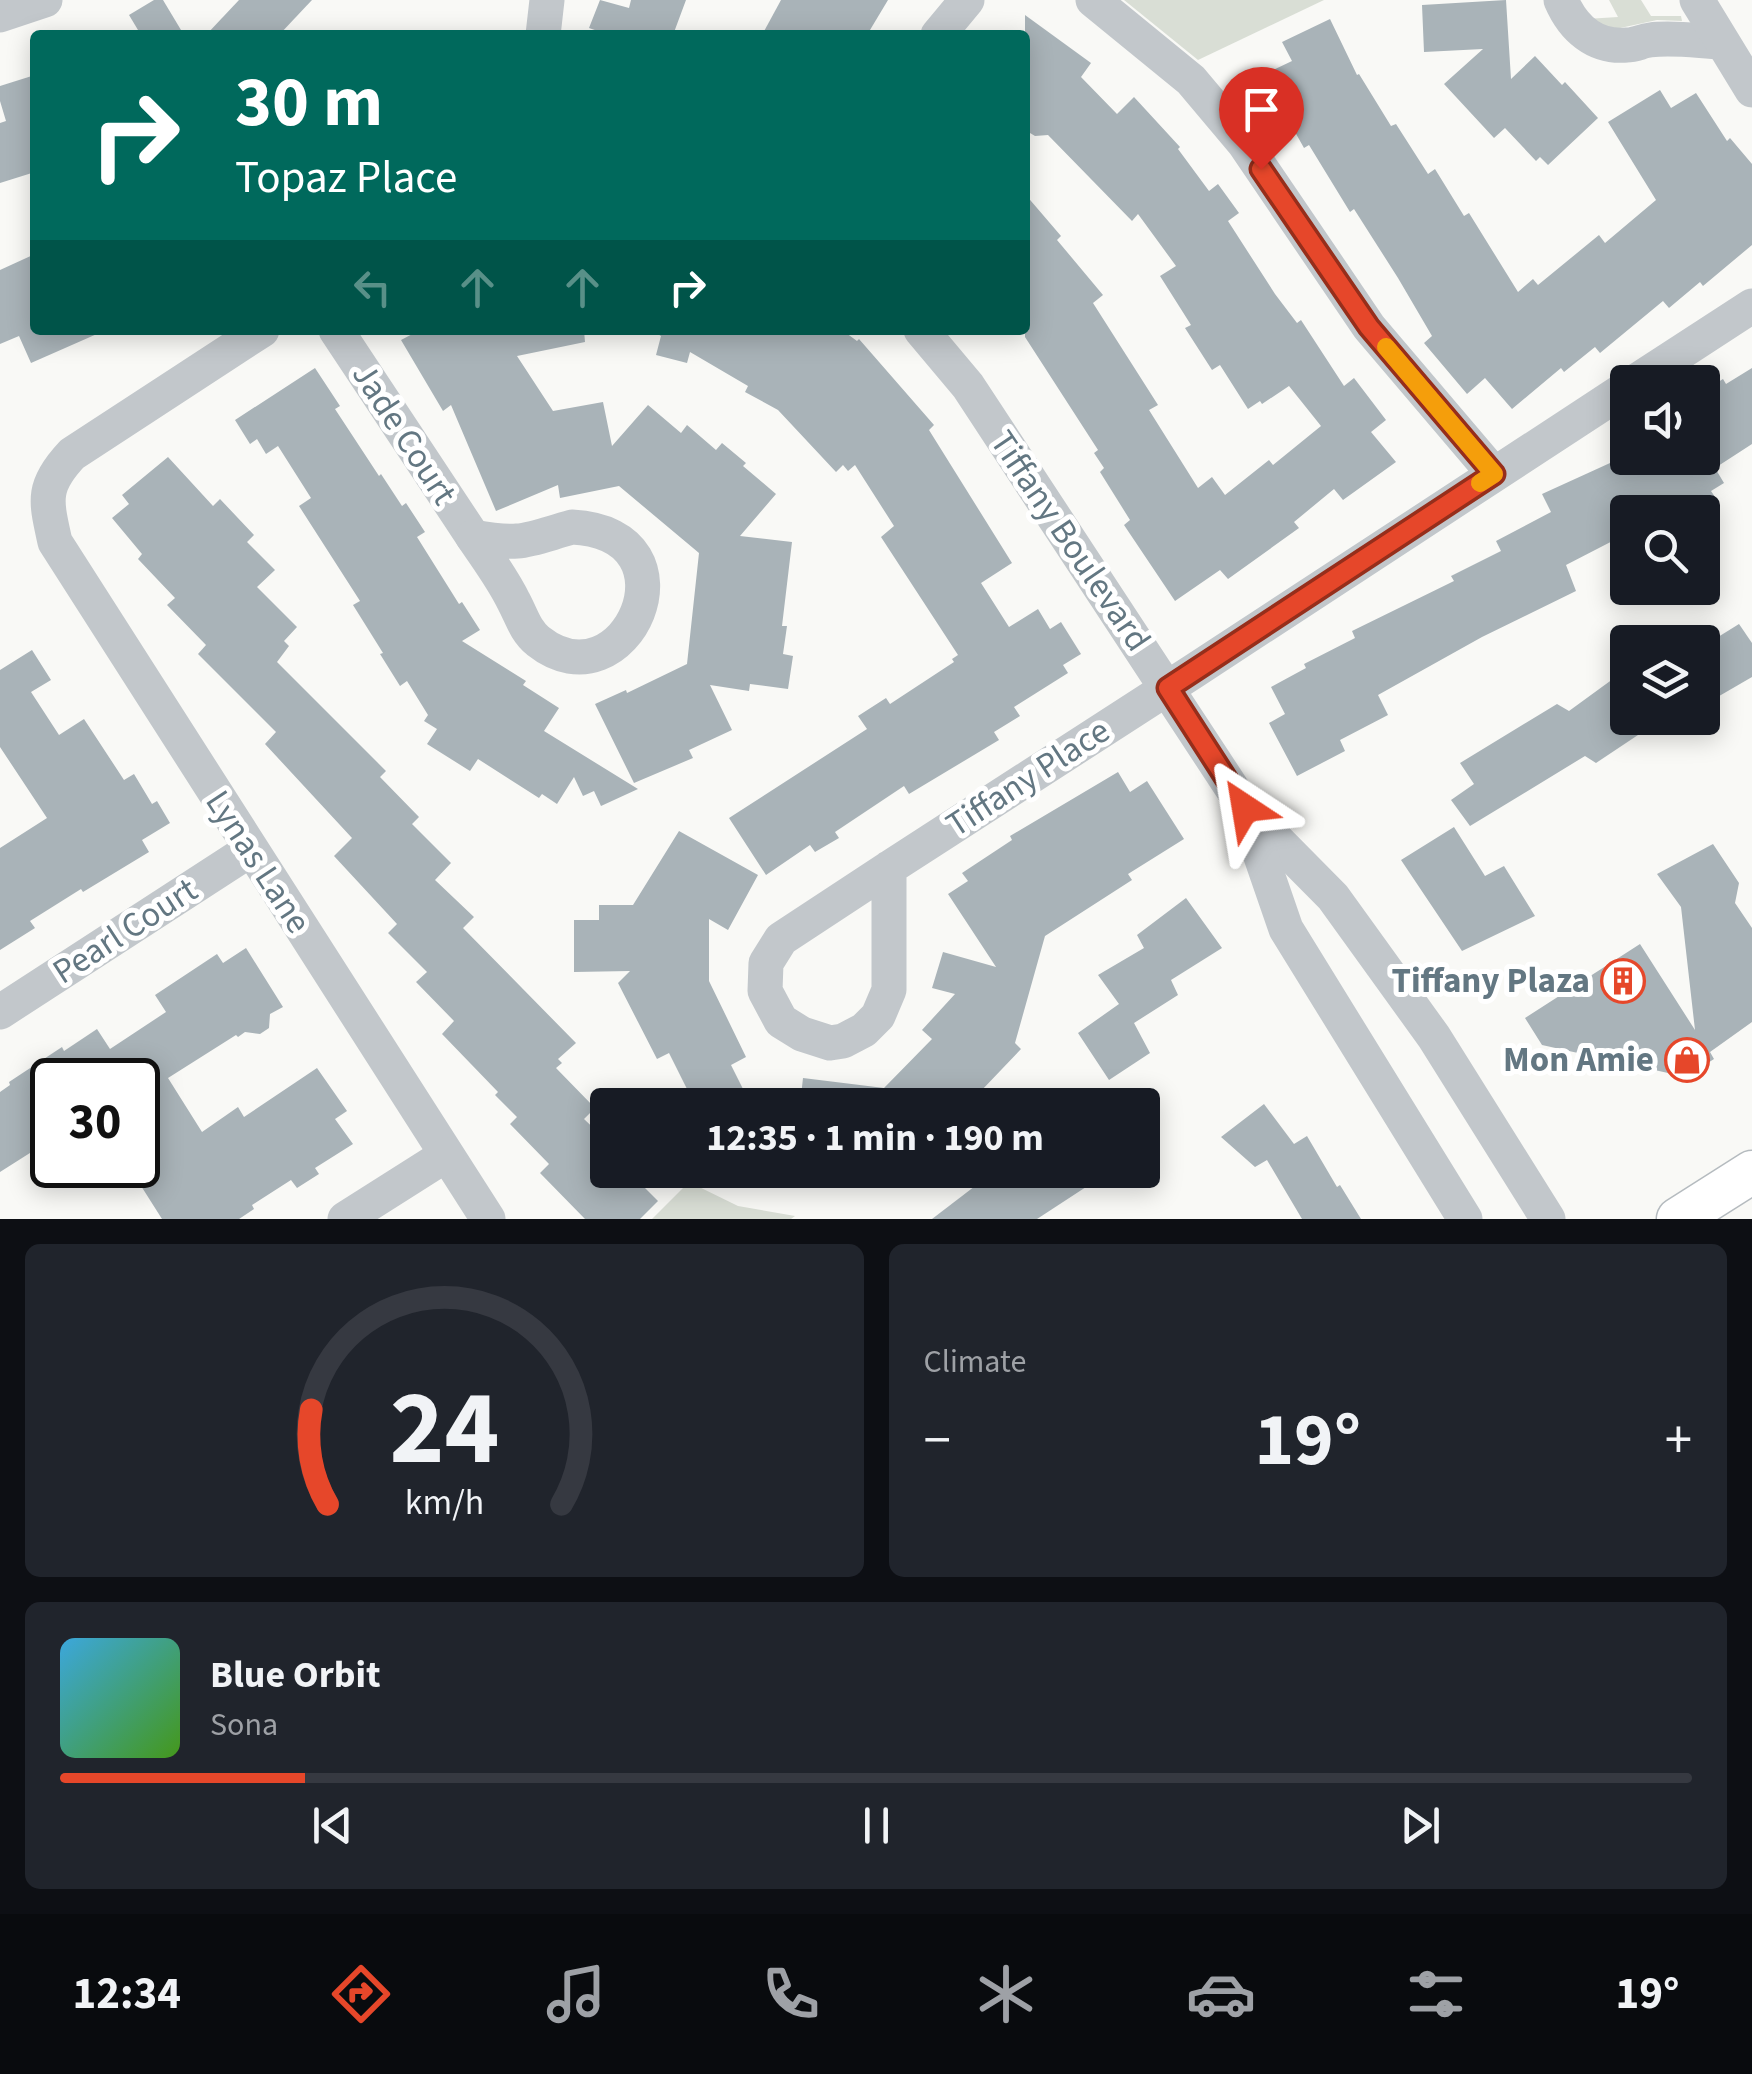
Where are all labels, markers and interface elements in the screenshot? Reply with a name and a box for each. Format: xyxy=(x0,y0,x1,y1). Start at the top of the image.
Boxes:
text: 30 m xyxy=(235,53,383,153)
pin xyxy=(1219,67,1304,170)
icon: right xyxy=(70,70,200,200)
icon: arrive xyxy=(1234,82,1289,137)
text: Topaz Place xyxy=(235,146,457,210)
icon: left xyxy=(345,260,400,315)
icon: ahead xyxy=(450,260,505,315)
icon: ahead xyxy=(555,260,610,315)
icon: right xyxy=(660,260,715,315)
street label: Jade Court xyxy=(339,353,469,515)
map controls xyxy=(1610,365,1720,735)
button: sound xyxy=(1610,365,1720,475)
street label: Tiffany Boulevard xyxy=(978,421,1162,661)
button: search xyxy=(1610,495,1720,605)
button: layers xyxy=(1610,625,1720,735)
street label: Tiffany Place xyxy=(936,706,1120,850)
position arrow xyxy=(1193,756,1297,860)
street label: Lynas Lane xyxy=(193,781,323,943)
street label: Pearl Court xyxy=(43,865,207,997)
place label: Tiffany Plaza xyxy=(1391,956,1590,1006)
building icon: Tiffany Plaza xyxy=(1600,958,1646,1004)
place label: Mon Amie xyxy=(1503,1035,1654,1085)
shop icon: Mon Amie xyxy=(1664,1037,1710,1083)
speed limit sign: 30 xyxy=(30,1058,160,1188)
text: 12:35 · 1 min · 190 m xyxy=(706,1111,1044,1165)
text: Climate xyxy=(924,1339,1026,1385)
text: 24 xyxy=(389,1356,499,1504)
text: 19° xyxy=(1254,1387,1361,1494)
text: − xyxy=(924,1402,951,1480)
text: + xyxy=(1665,1402,1692,1480)
text: km/h xyxy=(405,1477,484,1528)
text: Blue Orbit xyxy=(210,1648,381,1702)
text: Sona xyxy=(210,1702,278,1748)
icon: previous xyxy=(305,1798,360,1853)
icon: pause xyxy=(849,1798,904,1853)
icon: next xyxy=(1393,1798,1448,1853)
icon: directions xyxy=(326,1959,396,2029)
icon: music xyxy=(541,1959,611,2029)
icon: phone xyxy=(756,1959,826,2029)
icon: climate xyxy=(971,1959,1041,2029)
icon: car xyxy=(1186,1959,1256,2029)
icon: filters xyxy=(1401,1959,1471,2029)
text: 12:34 xyxy=(72,1962,181,2026)
text: 19° xyxy=(1616,1962,1680,2026)

